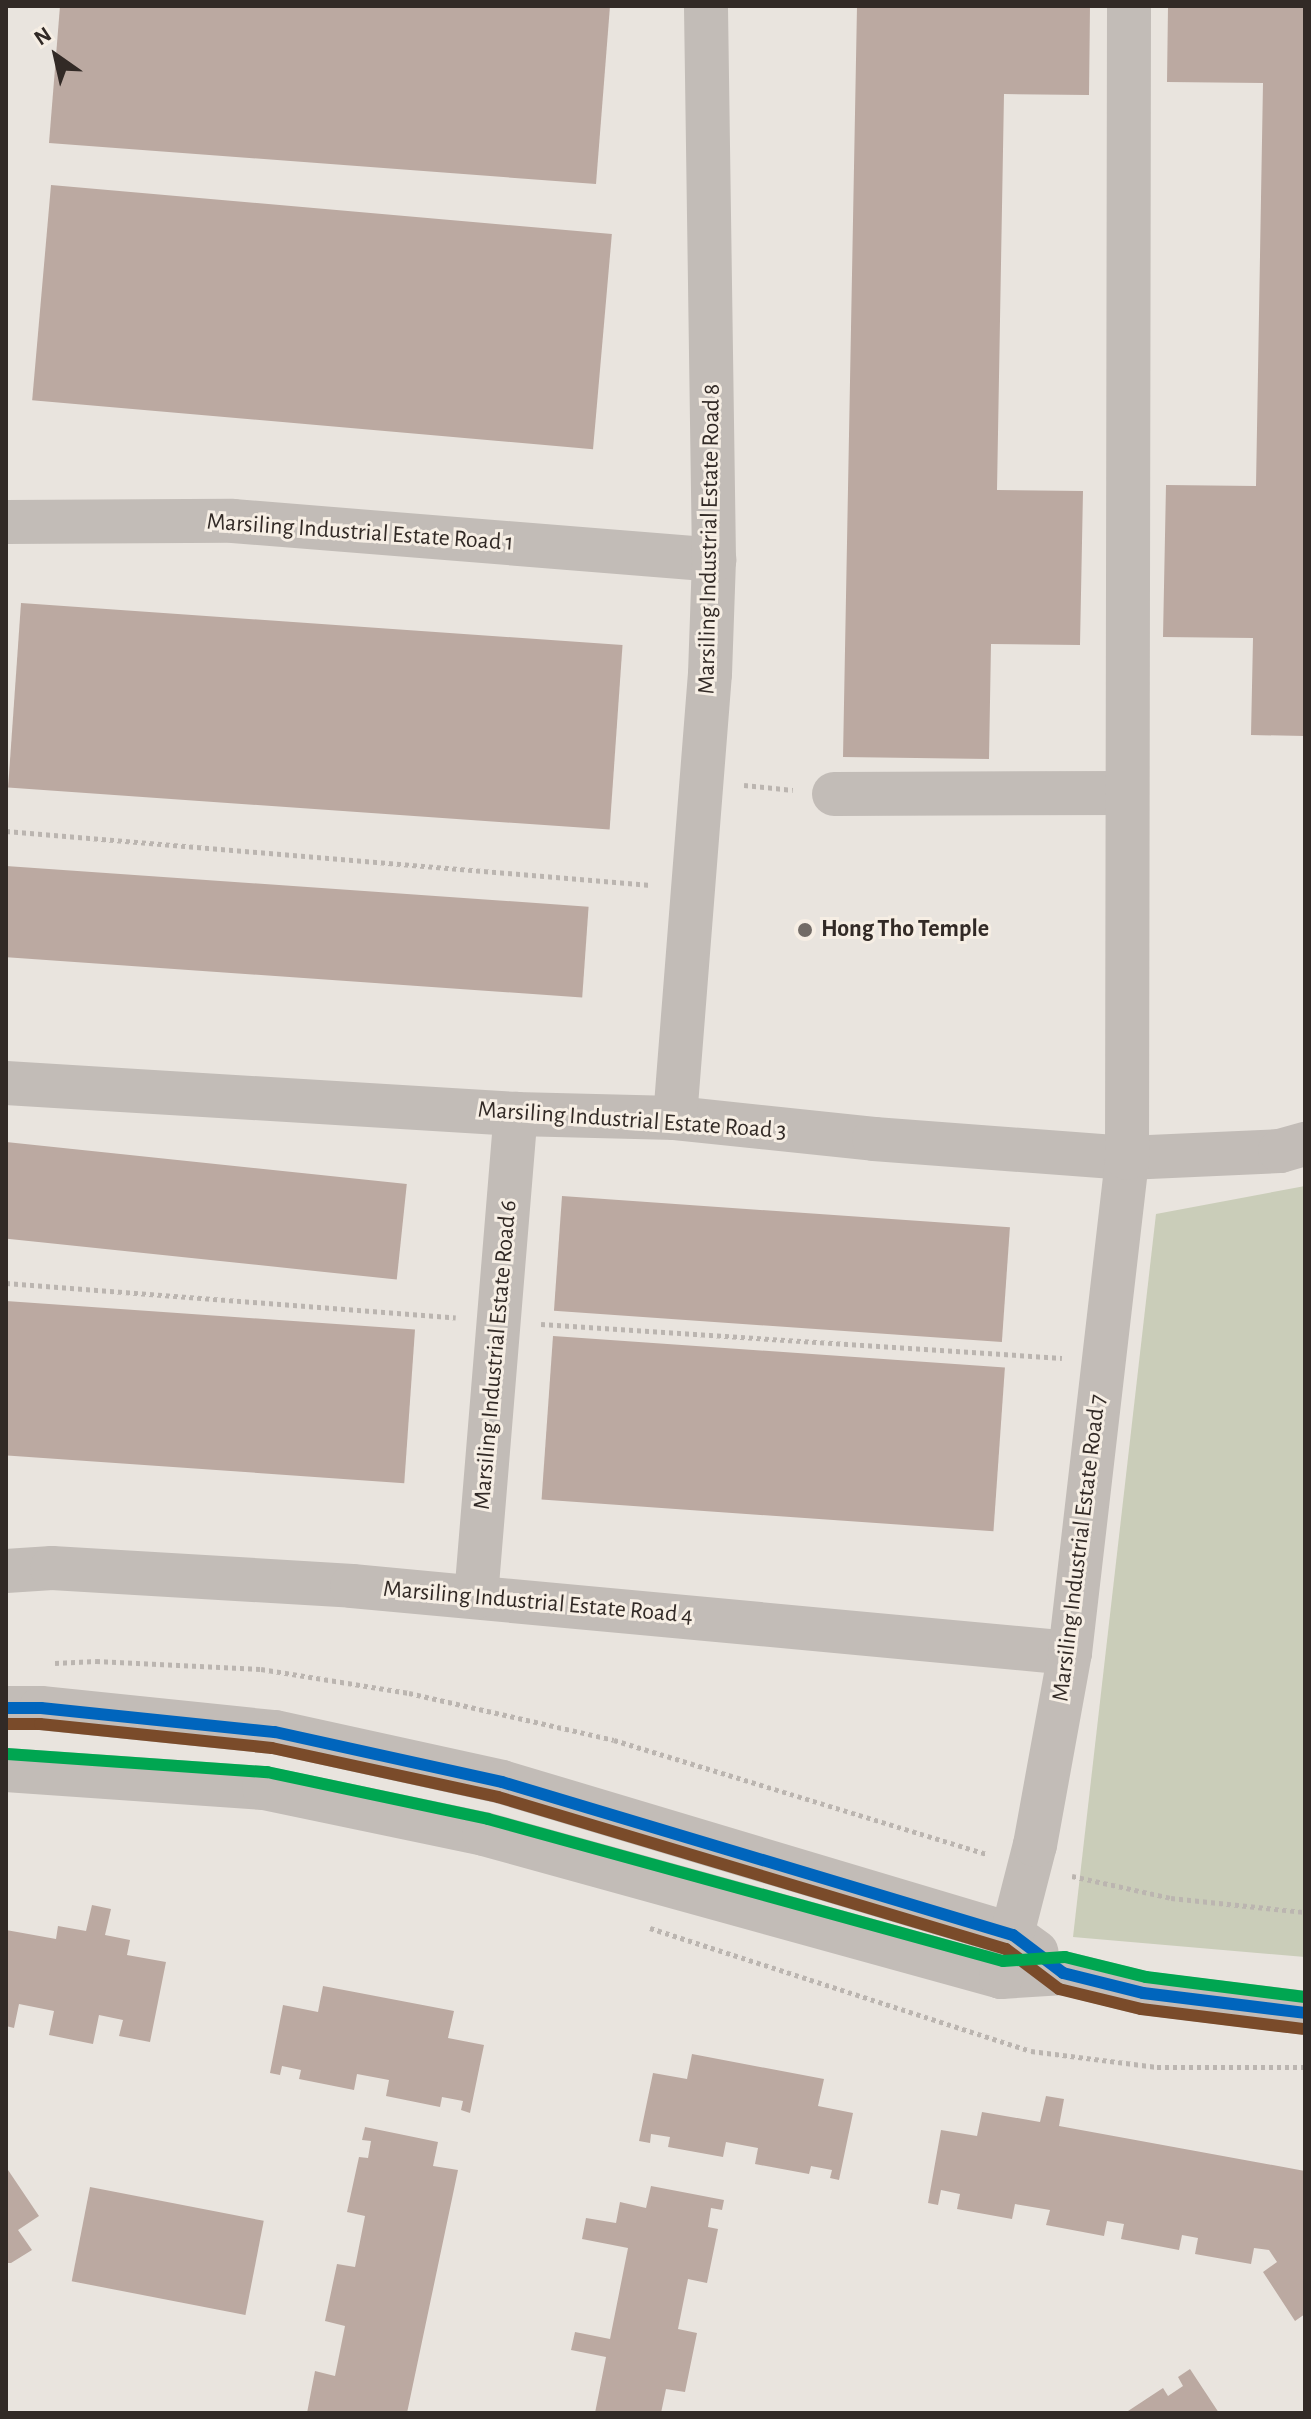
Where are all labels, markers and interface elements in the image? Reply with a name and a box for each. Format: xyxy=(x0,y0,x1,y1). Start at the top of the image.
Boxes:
north arrow xyxy=(16,16,96,96)
text: N xyxy=(30,23,55,50)
street label: Marsiling Industrial Estate Road 8 xyxy=(693,383,727,695)
street label: Marsiling Industrial Estate Road 1 xyxy=(206,508,514,558)
place label: Hong Tho Temple xyxy=(821,916,989,944)
marker: Hong Tho Temple xyxy=(796,921,814,939)
street label: Marsiling Industrial Estate Road 3 xyxy=(477,1096,787,1146)
street label: Marsiling Industrial Estate Road 6 xyxy=(468,1199,524,1511)
street label: Marsiling Industrial Estate Road 7 xyxy=(1047,1393,1113,1703)
street label: Marsiling Industrial Estate Road 4 xyxy=(382,1575,694,1631)

